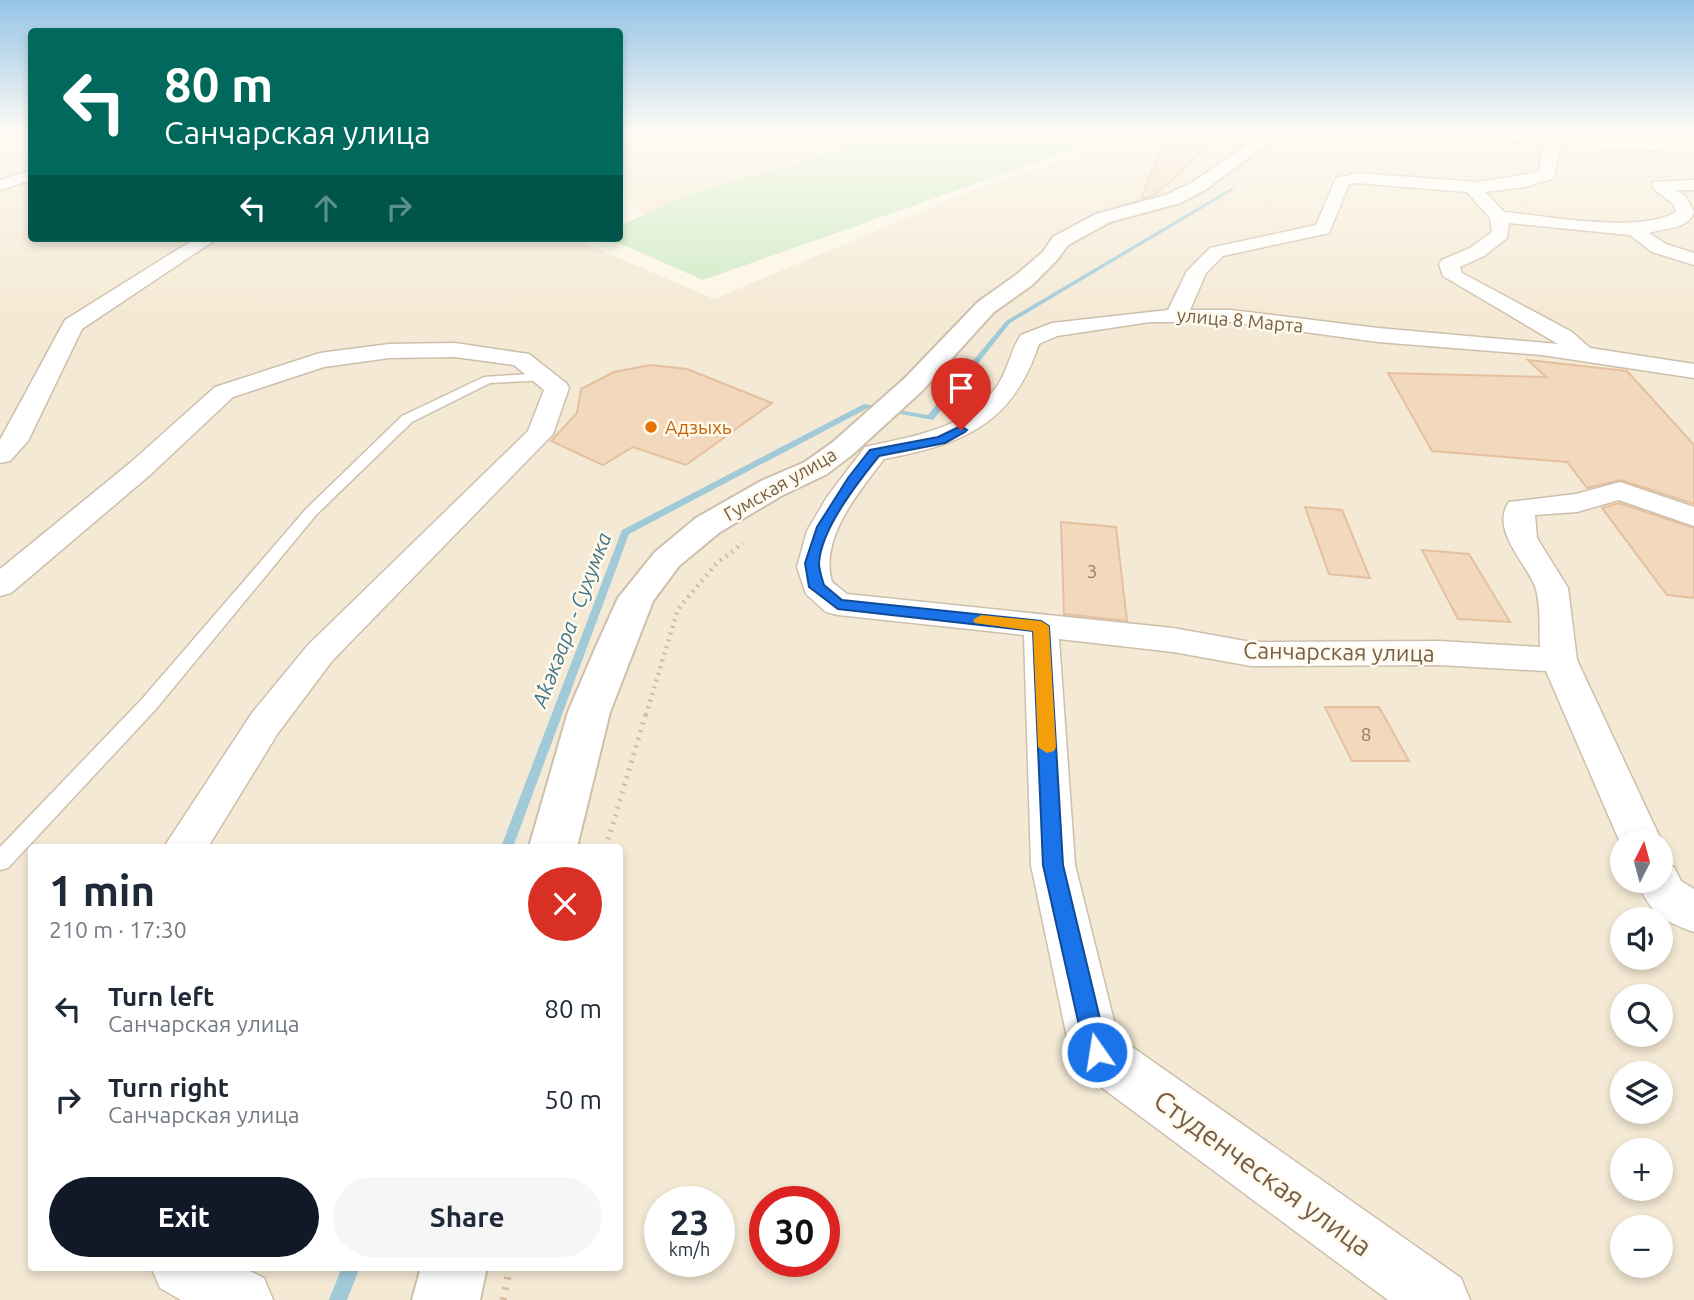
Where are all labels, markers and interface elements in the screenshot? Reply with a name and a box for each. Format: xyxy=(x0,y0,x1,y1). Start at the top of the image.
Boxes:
icon: left xyxy=(49,56,140,147)
text: 80 m xyxy=(164,56,273,111)
text: Санчарская улица xyxy=(164,114,431,150)
icon: left xyxy=(234,189,272,227)
icon: ahead xyxy=(307,189,345,227)
icon: right xyxy=(380,189,418,227)
street label: улица 8 Марта xyxy=(1176,304,1304,336)
pin xyxy=(931,358,991,430)
icon: arrive xyxy=(942,369,980,407)
place label: Адзыхь xyxy=(665,416,732,438)
marker: Адзыхь xyxy=(643,419,659,435)
street label: Гумская улица xyxy=(720,443,840,525)
water label: Аҟәкәара - Сухумка xyxy=(526,529,615,711)
house number: 3 xyxy=(1087,560,1097,582)
street label: Санчарская улица xyxy=(1243,637,1435,666)
house number: 8 xyxy=(1361,723,1371,745)
north arrow xyxy=(1610,830,1673,892)
map controls xyxy=(1610,830,1673,1278)
text: 1 min xyxy=(49,867,155,914)
button: close xyxy=(528,867,602,941)
button: sound xyxy=(1610,907,1673,970)
text: 210 m · 17:30 xyxy=(49,917,187,942)
text: Turn left xyxy=(108,982,214,1011)
button: search xyxy=(1610,984,1673,1047)
icon: left xyxy=(49,990,87,1028)
text: 80 m xyxy=(544,994,602,1023)
text: Санчарская улица xyxy=(108,1011,300,1036)
position arrow xyxy=(1060,1015,1134,1089)
button: layers xyxy=(1610,1061,1673,1124)
text: Turn right xyxy=(108,1073,229,1102)
icon: right xyxy=(49,1081,87,1119)
street label: Студенческая улица xyxy=(1149,1083,1378,1262)
text: 50 m xyxy=(544,1085,602,1114)
text: Санчарская улица xyxy=(108,1102,300,1127)
button: + xyxy=(1610,1138,1673,1201)
button: Exit xyxy=(49,1177,319,1257)
button: Share xyxy=(333,1177,602,1257)
speed limit sign: 30 xyxy=(749,1186,840,1277)
text: 23 xyxy=(670,1202,709,1242)
button: − xyxy=(1610,1215,1673,1278)
text: km/h xyxy=(669,1239,710,1259)

